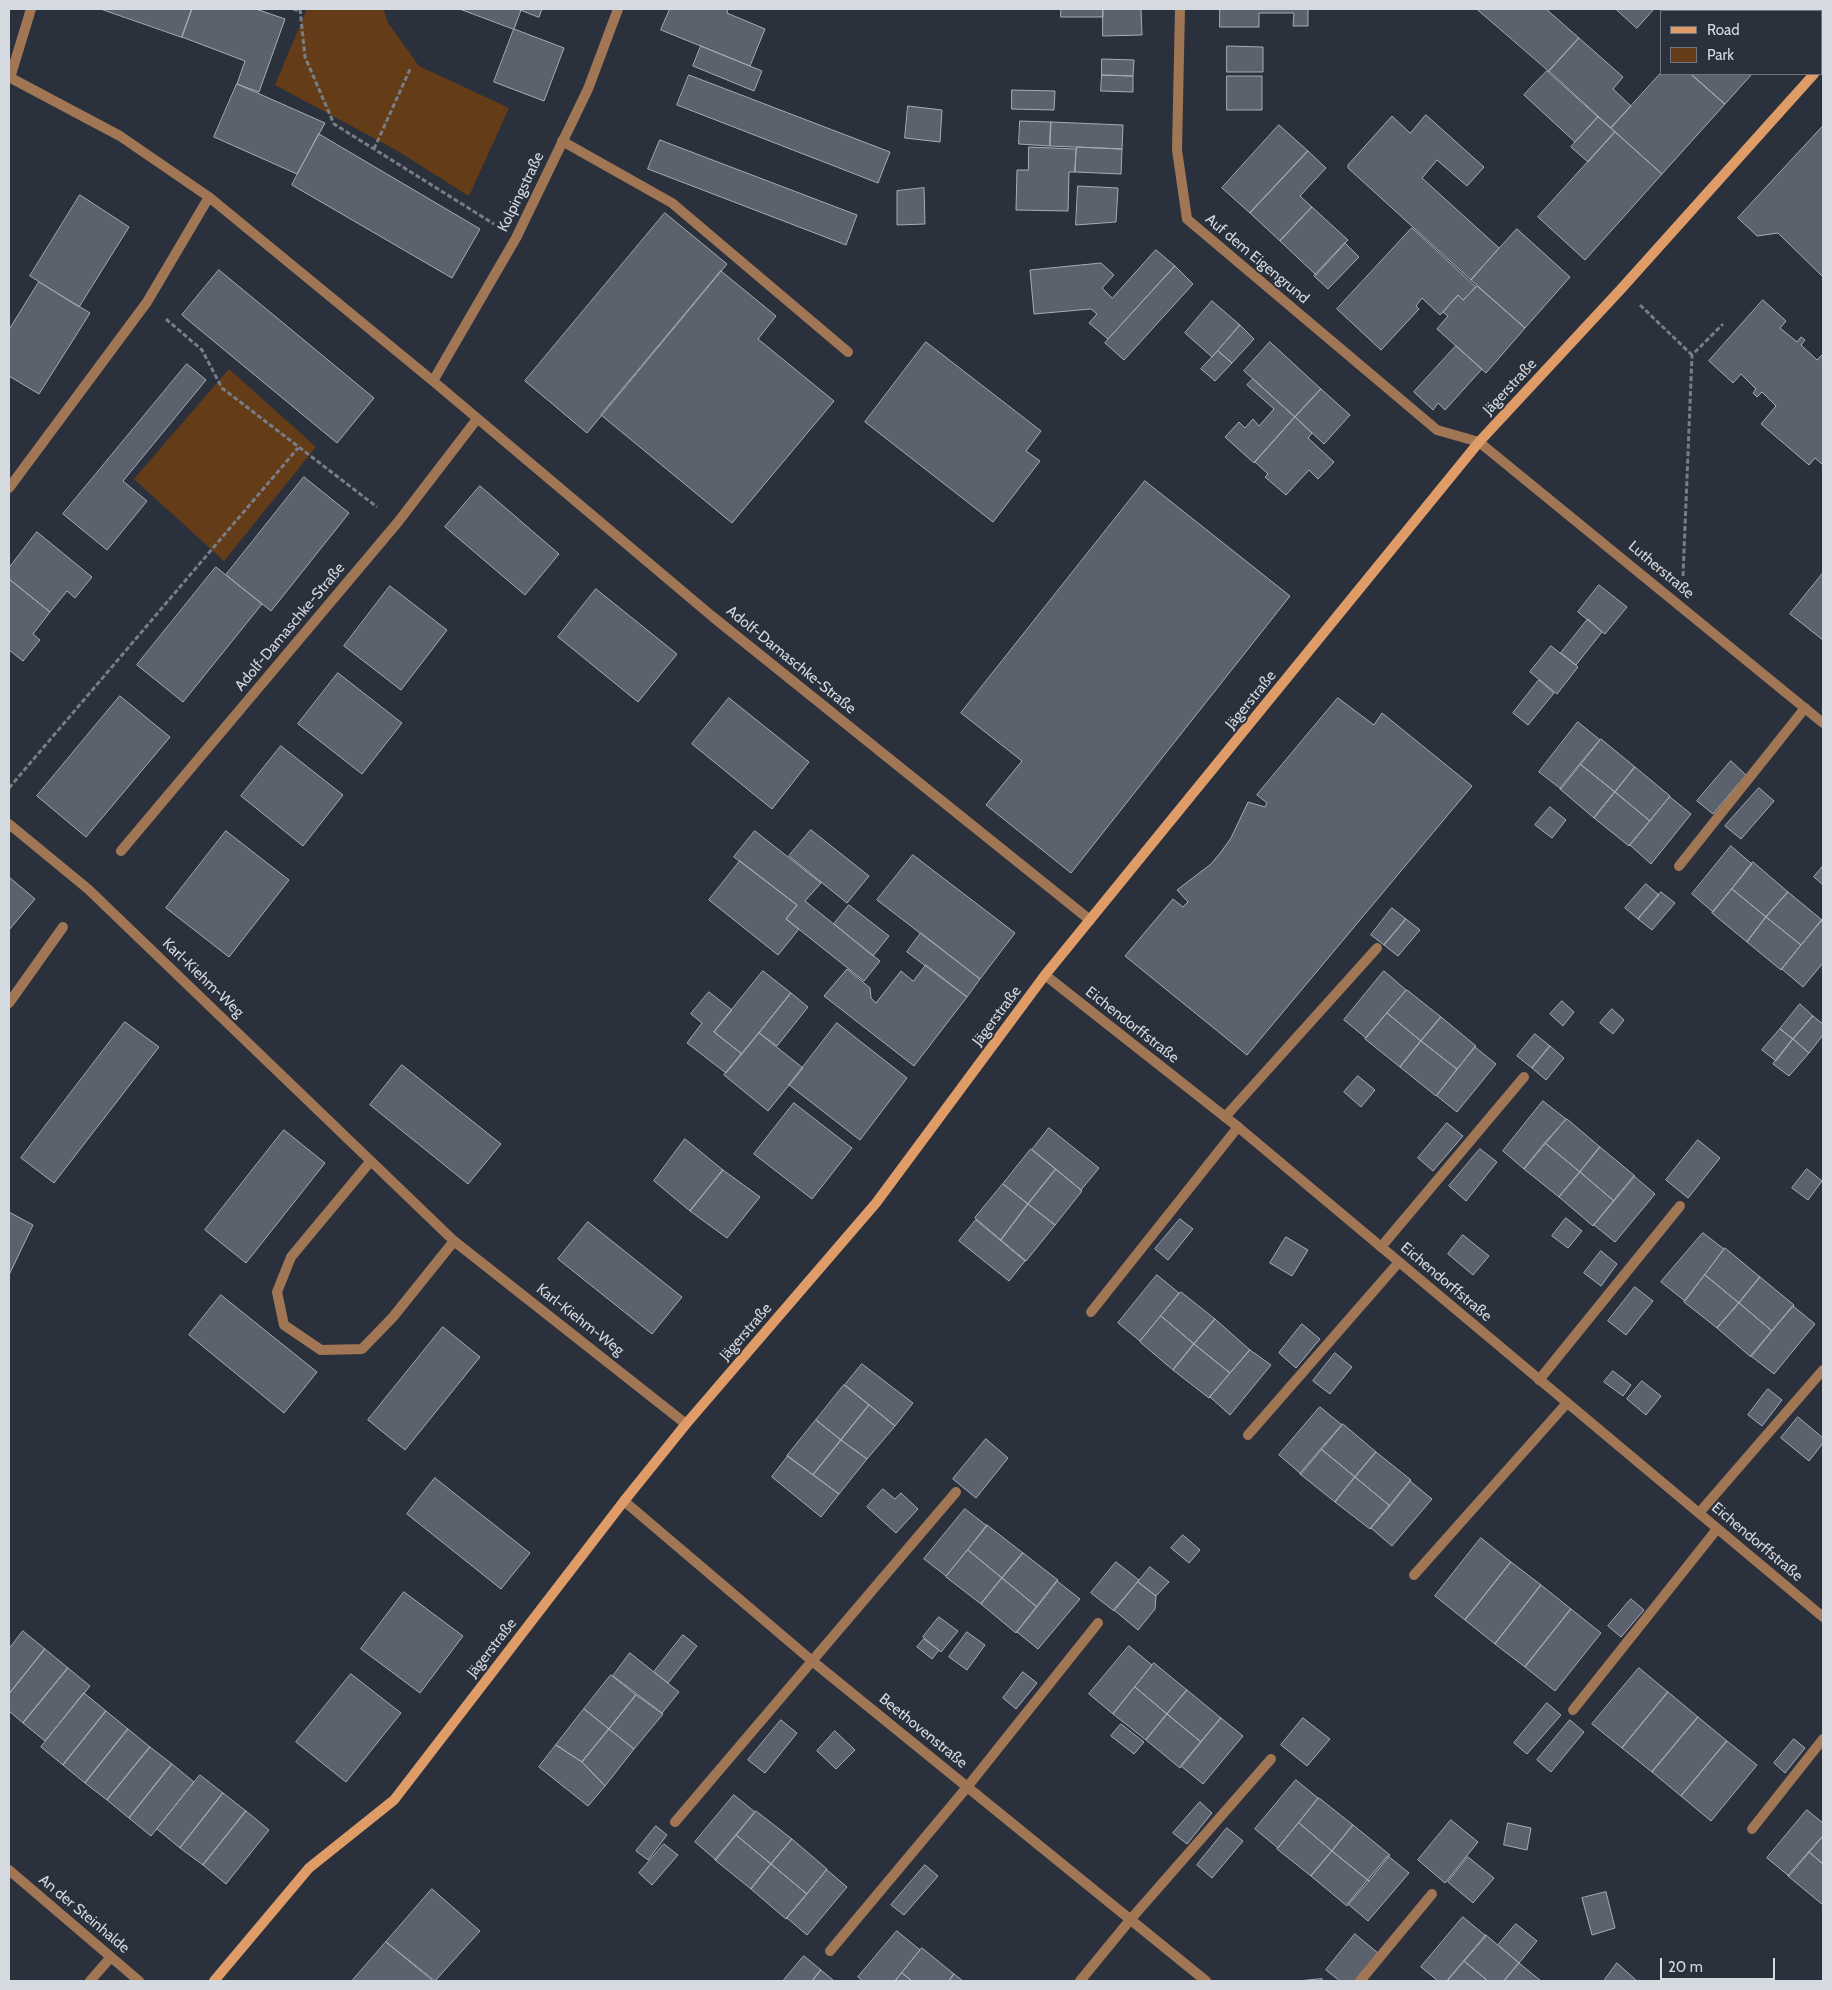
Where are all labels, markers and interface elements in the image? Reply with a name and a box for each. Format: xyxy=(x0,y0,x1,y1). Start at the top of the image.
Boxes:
legend xyxy=(1660,10,1822,75)
text: Road xyxy=(1707,21,1740,39)
text: Park xyxy=(1707,46,1734,64)
street label: Kolpingstraße xyxy=(494,149,548,235)
street label: Auf dem Eigengrund xyxy=(1201,210,1313,308)
street label: Jägerstraße xyxy=(1480,355,1540,419)
street label: Lutherstraße xyxy=(1624,537,1698,603)
street label: Adolf-Damaschke-Straße xyxy=(231,559,349,695)
street label: Adolf-Damaschke-Straße xyxy=(723,602,859,718)
street label: Jägerstraße xyxy=(1222,667,1280,733)
street label: Karl-Kiehm-Weg xyxy=(159,935,247,1021)
street label: Jägerstraße xyxy=(969,983,1025,1049)
street label: Eichendorffstraße xyxy=(1082,983,1182,1067)
street label: Eichendorffstraße xyxy=(1397,1239,1495,1325)
street label: Karl-Kiehm-Weg xyxy=(533,1280,627,1360)
street label: Jägerstraße xyxy=(716,1300,776,1364)
street label: Eichendorffstraße xyxy=(1708,1499,1806,1585)
street label: Jägerstraße xyxy=(463,1615,521,1681)
street label: Beethovenstraße xyxy=(875,1690,971,1772)
street label: An der Steinhalde xyxy=(35,1871,133,1957)
scale bar xyxy=(1662,1948,1777,1980)
text: 20 m xyxy=(1668,1958,1703,1976)

